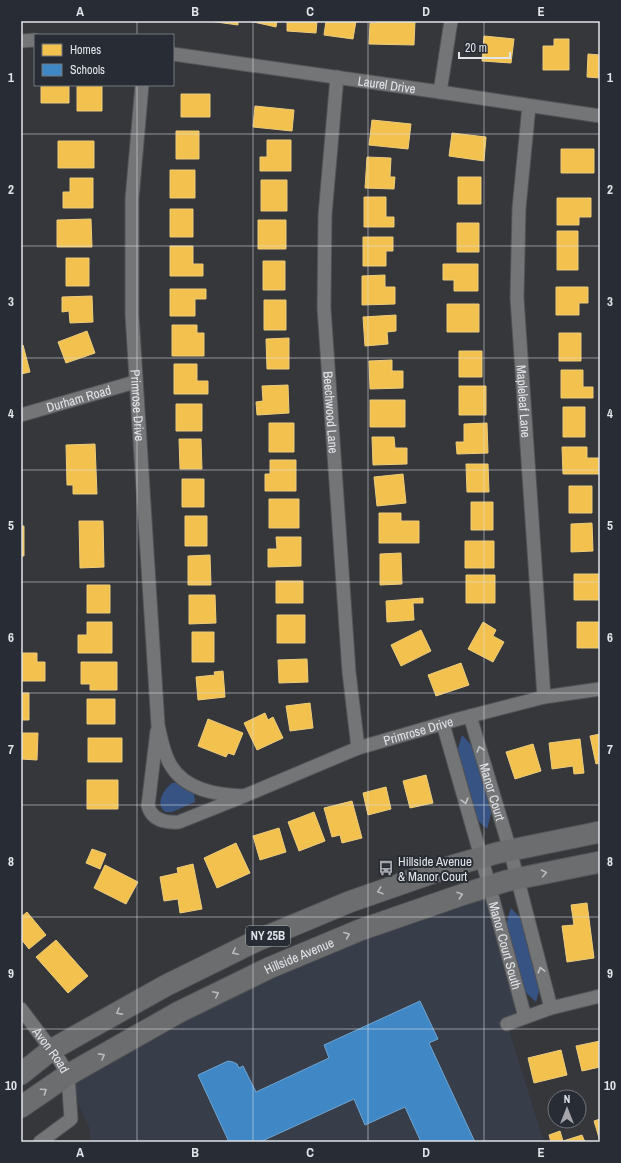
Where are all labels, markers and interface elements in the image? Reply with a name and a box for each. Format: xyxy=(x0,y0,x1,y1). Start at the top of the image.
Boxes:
text: A xyxy=(76,3,84,20)
text: B xyxy=(191,3,199,20)
text: C xyxy=(306,3,314,20)
text: D xyxy=(422,3,430,20)
text: E xyxy=(537,3,545,20)
legend xyxy=(34,34,174,86)
scale bar xyxy=(459,34,510,60)
text: 20 m xyxy=(465,40,487,56)
text: Homes xyxy=(70,42,101,58)
text: Schools xyxy=(70,62,105,78)
text: 1 xyxy=(8,69,14,86)
text: 1 xyxy=(607,69,613,86)
street label: Laurel Drive xyxy=(357,72,417,97)
text: 2 xyxy=(8,181,14,198)
text: 2 xyxy=(607,181,613,198)
text: 3 xyxy=(8,293,14,310)
text: 3 xyxy=(607,293,613,310)
street label: Mapleleaf Lane xyxy=(513,364,534,438)
street label: Primrose Drive xyxy=(126,369,148,442)
street label: Beechwood Lane xyxy=(319,371,342,454)
street label: Durham Road xyxy=(44,381,113,416)
text: 4 xyxy=(8,405,14,422)
text: 4 xyxy=(607,405,613,422)
text: 5 xyxy=(8,517,14,534)
text: 5 xyxy=(607,517,613,534)
text: 6 xyxy=(8,629,14,646)
text: 6 xyxy=(607,629,613,646)
street label: Primrose Drive xyxy=(381,713,455,749)
text: 7 xyxy=(8,741,14,758)
text: 7 xyxy=(607,741,613,758)
one-way arrow xyxy=(476,746,485,753)
street label: Manor Court xyxy=(475,761,509,823)
one-way arrow xyxy=(460,798,469,805)
text: 8 xyxy=(8,853,14,870)
place label: Hillside Avenue & Manor Court xyxy=(398,853,472,885)
text: 8 xyxy=(607,853,613,870)
bus stop icon: Hillside Avenue & Manor Court xyxy=(377,859,395,877)
one-way arrow xyxy=(541,870,547,878)
one-way arrow xyxy=(377,886,384,895)
one-way arrow xyxy=(457,891,464,900)
street label: Manor Court South xyxy=(485,900,525,991)
road number: NY 25B xyxy=(246,926,290,946)
one-way arrow xyxy=(343,932,351,940)
street label: Hillside Avenue xyxy=(261,934,336,978)
one-way arrow xyxy=(231,947,239,955)
text: 9 xyxy=(8,965,14,982)
text: 9 xyxy=(607,965,613,982)
one-way arrow xyxy=(538,967,546,973)
one-way arrow xyxy=(212,991,220,999)
one-way arrow xyxy=(116,1007,124,1014)
street label: Avon Road xyxy=(28,1023,73,1076)
one-way arrow xyxy=(98,1053,105,1060)
text: 10 xyxy=(5,1077,17,1094)
text: 10 xyxy=(604,1077,616,1094)
one-way arrow xyxy=(40,1089,47,1096)
north arrow xyxy=(547,1089,587,1129)
text: N xyxy=(564,1092,570,1106)
text: A xyxy=(76,1144,84,1161)
text: B xyxy=(191,1144,199,1161)
text: C xyxy=(306,1144,314,1161)
text: D xyxy=(422,1144,430,1161)
text: E xyxy=(537,1144,545,1161)

